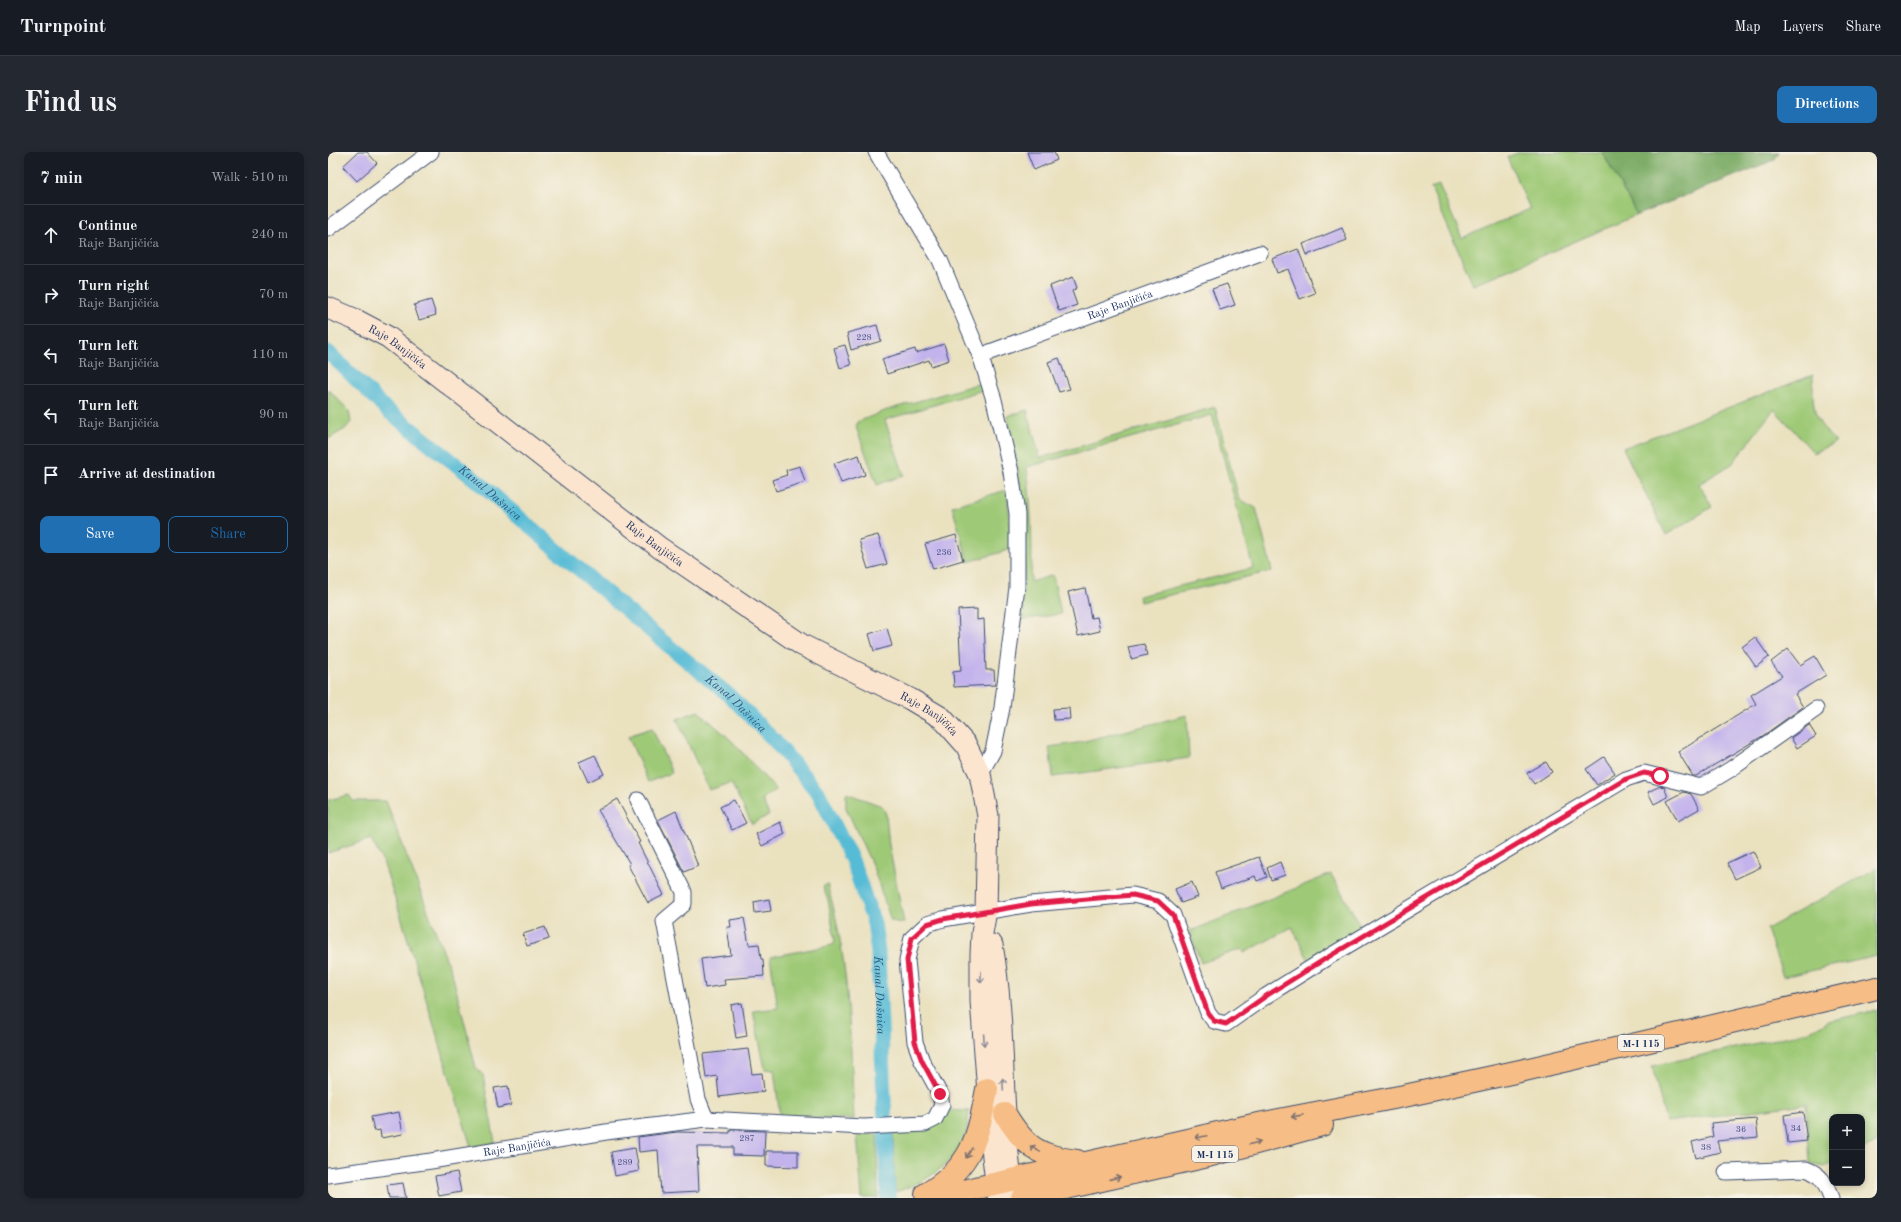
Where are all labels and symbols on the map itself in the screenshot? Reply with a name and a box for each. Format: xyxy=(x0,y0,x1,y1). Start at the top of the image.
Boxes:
street label: Raje Banjičića xyxy=(1086,289,1155,323)
street label: Raje Banjičića xyxy=(366,324,428,372)
house number: 228 xyxy=(856,333,872,342)
water label: Kanal Dašnica xyxy=(455,463,524,524)
street label: Raje Banjičića xyxy=(623,520,685,570)
house number: 236 xyxy=(936,548,952,557)
water label: Kanal Dašnica xyxy=(702,673,769,736)
street label: Raje Banjičića xyxy=(898,691,960,739)
route start xyxy=(1651,767,1669,785)
water label: Kanal Dašnica xyxy=(871,955,886,1035)
one-way arrow xyxy=(977,970,985,983)
one-way arrow xyxy=(980,1033,987,1046)
road number: M-I 115 xyxy=(1618,1035,1664,1051)
one-way arrow xyxy=(999,1078,1007,1091)
route end xyxy=(931,1085,949,1103)
one-way arrow xyxy=(1291,1113,1304,1121)
house number: 34 xyxy=(1791,1124,1801,1133)
house number: 36 xyxy=(1736,1125,1746,1134)
one-way arrow xyxy=(1195,1133,1208,1141)
house number: 287 xyxy=(739,1134,755,1143)
street label: Raje Banjičića xyxy=(482,1137,552,1159)
one-way arrow xyxy=(1248,1139,1261,1146)
house number: 38 xyxy=(1701,1143,1711,1152)
one-way arrow xyxy=(1029,1144,1041,1152)
road number: M-I 115 xyxy=(1192,1146,1238,1162)
one-way arrow xyxy=(965,1147,973,1158)
house number: 289 xyxy=(617,1158,633,1167)
one-way arrow xyxy=(1108,1173,1121,1181)

